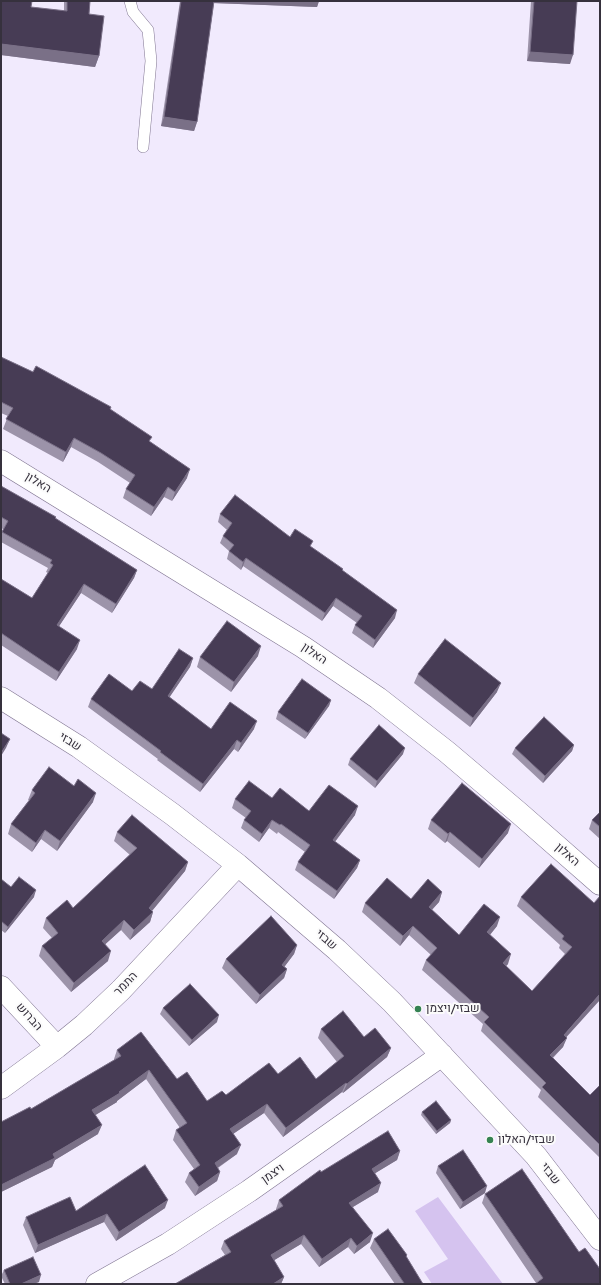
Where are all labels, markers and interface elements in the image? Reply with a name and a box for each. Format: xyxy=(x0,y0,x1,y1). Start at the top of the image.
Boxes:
street label: האלון xyxy=(22,470,54,496)
street label: האלון xyxy=(298,640,330,668)
street label: שבזי xyxy=(56,730,84,754)
street label: האלון xyxy=(552,840,582,870)
street label: שבזי xyxy=(312,927,340,953)
street label: התמר xyxy=(111,969,141,999)
street label: הברוש xyxy=(13,1000,45,1034)
place label: שבזי/ויצמן xyxy=(426,1002,480,1016)
marker: שבזי/ויצמן xyxy=(413,1004,423,1014)
place label: שבזי/האלון xyxy=(498,1133,555,1147)
marker: שבזי/האלון xyxy=(485,1135,495,1145)
street label: שבזי xyxy=(537,1160,563,1188)
street label: ויצמן xyxy=(259,1161,287,1187)

